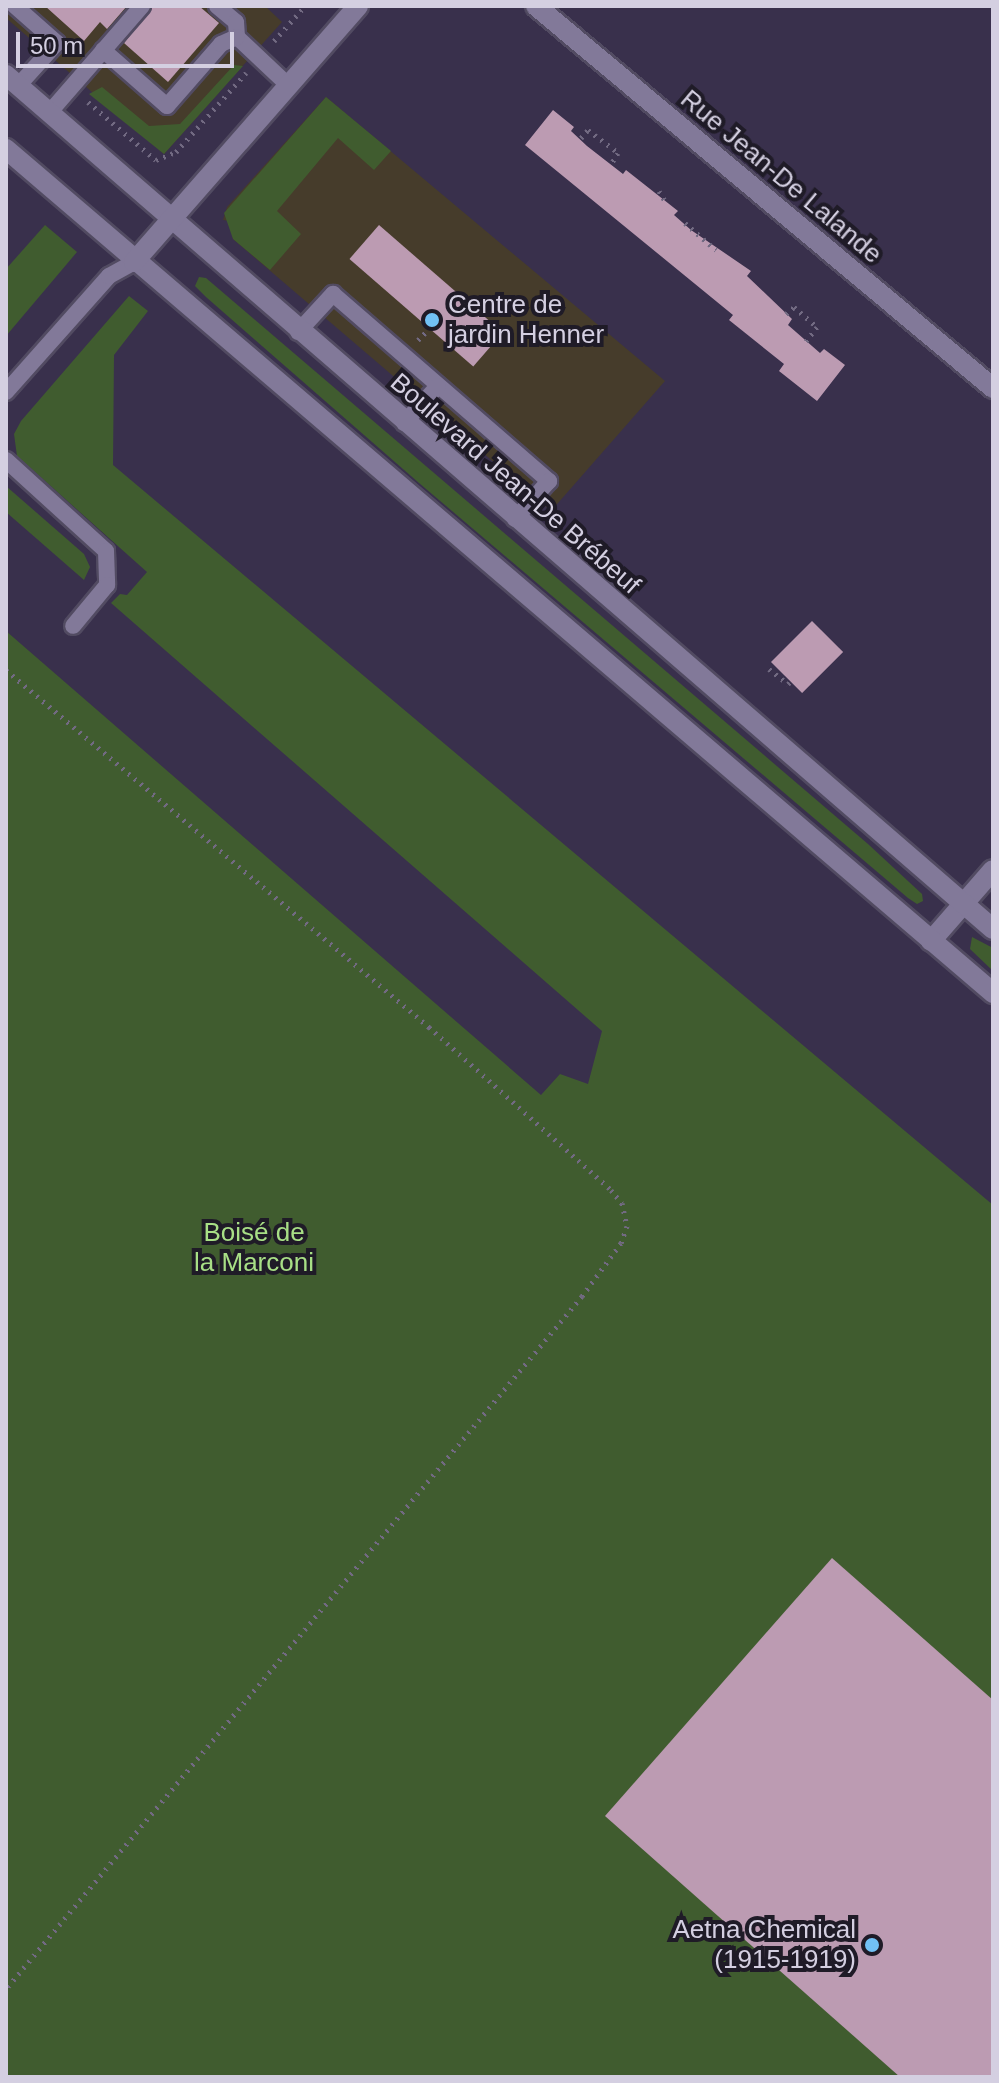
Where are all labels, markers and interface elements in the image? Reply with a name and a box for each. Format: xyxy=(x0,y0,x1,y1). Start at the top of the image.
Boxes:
scale bar xyxy=(20,16,238,66)
text: 50 m xyxy=(30,32,83,59)
street label: Rue Jean-De Lalande xyxy=(674,84,888,270)
place label: Centre de jardin Henner xyxy=(448,289,604,350)
marker: Centre de jardin Henner xyxy=(423,311,441,329)
street label: Boulevard Jean-De Brébeuf xyxy=(384,367,646,601)
park label: Boisé de la Marconi xyxy=(194,1217,314,1278)
place label: Aetna Chemical (1915-1919) xyxy=(672,1914,856,1976)
marker: Aetna Chemical (1915-1919) xyxy=(863,1936,881,1954)

